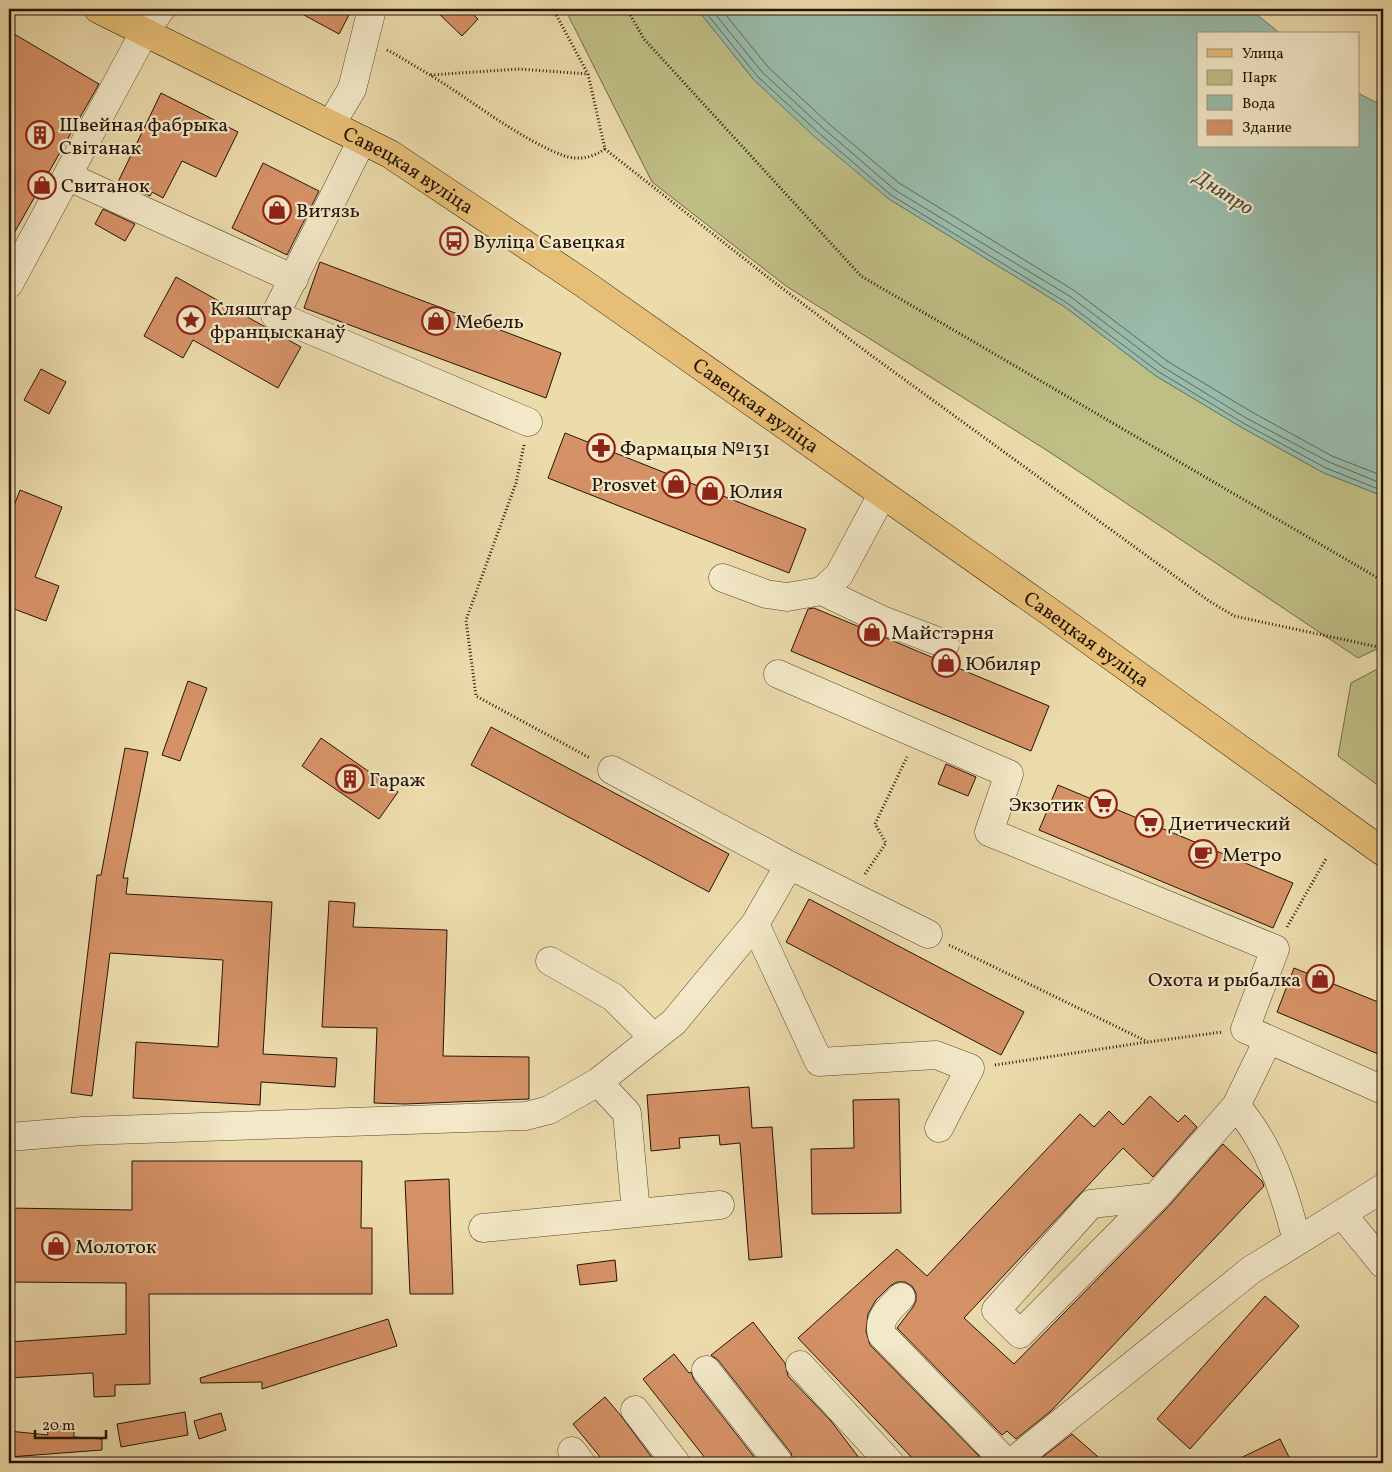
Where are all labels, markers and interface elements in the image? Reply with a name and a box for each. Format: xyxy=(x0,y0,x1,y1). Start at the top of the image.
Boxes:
legend xyxy=(1197,32,1360,148)
text: Улица xyxy=(1242,44,1284,65)
text: Парк xyxy=(1242,68,1277,89)
text: Вода xyxy=(1242,94,1275,115)
place label: Швейная фабрыка Світанак xyxy=(59,112,228,163)
text: Здание xyxy=(1242,118,1292,139)
building icon: Швейная фабрыка Світанак xyxy=(25,120,55,150)
street label: Савецкая вуліца xyxy=(338,121,479,222)
water label: Дняпро xyxy=(1186,163,1259,223)
shop icon: Свитанок xyxy=(27,170,57,200)
place label: Свитанок xyxy=(61,173,150,201)
shop icon: Витязь xyxy=(262,195,292,225)
place label: Витязь xyxy=(296,198,360,226)
bus stop icon: Вуліца Савецкая xyxy=(439,226,469,256)
place label: Вуліца Савецкая xyxy=(473,229,625,257)
place label: Кляштар францысканаў xyxy=(210,296,346,347)
place icon: Кляштар францысканаў xyxy=(176,305,206,335)
shop icon: Мебель xyxy=(421,306,451,336)
place label: Мебель xyxy=(455,309,524,337)
street label: Савецкая вуліца xyxy=(686,352,824,461)
pharmacy icon: Фармацыя №131 xyxy=(586,433,616,463)
place label: Фармацыя №131 xyxy=(620,436,770,464)
shop icon: Prosvet xyxy=(661,469,691,499)
place label: Prosvet xyxy=(591,472,657,500)
shop icon: Юлия xyxy=(695,476,725,506)
place label: Юлия xyxy=(729,479,783,507)
street label: Савецкая вуліца xyxy=(1017,586,1154,695)
shop icon: Майстэрня xyxy=(857,617,887,647)
place label: Майстэрня xyxy=(891,620,994,648)
shop icon: Юбиляр xyxy=(931,648,961,678)
place label: Юбиляр xyxy=(965,651,1041,679)
building icon: Гараж xyxy=(335,764,365,794)
place label: Гараж xyxy=(369,767,426,795)
supermarket icon: Экзотик xyxy=(1088,789,1118,819)
place label: Экзотик xyxy=(1009,792,1084,820)
supermarket icon: Диетический xyxy=(1134,808,1164,838)
place label: Диетический xyxy=(1168,811,1290,839)
cafe icon: Метро xyxy=(1188,839,1218,869)
place label: Метро xyxy=(1222,842,1282,870)
shop icon: Охота и рыбалка xyxy=(1305,964,1335,994)
place label: Охота и рыбалка xyxy=(1148,967,1301,995)
shop icon: Молоток xyxy=(41,1231,71,1261)
place label: Молоток xyxy=(75,1234,157,1262)
scale bar xyxy=(35,1407,106,1439)
text: 20 m xyxy=(42,1416,75,1437)

